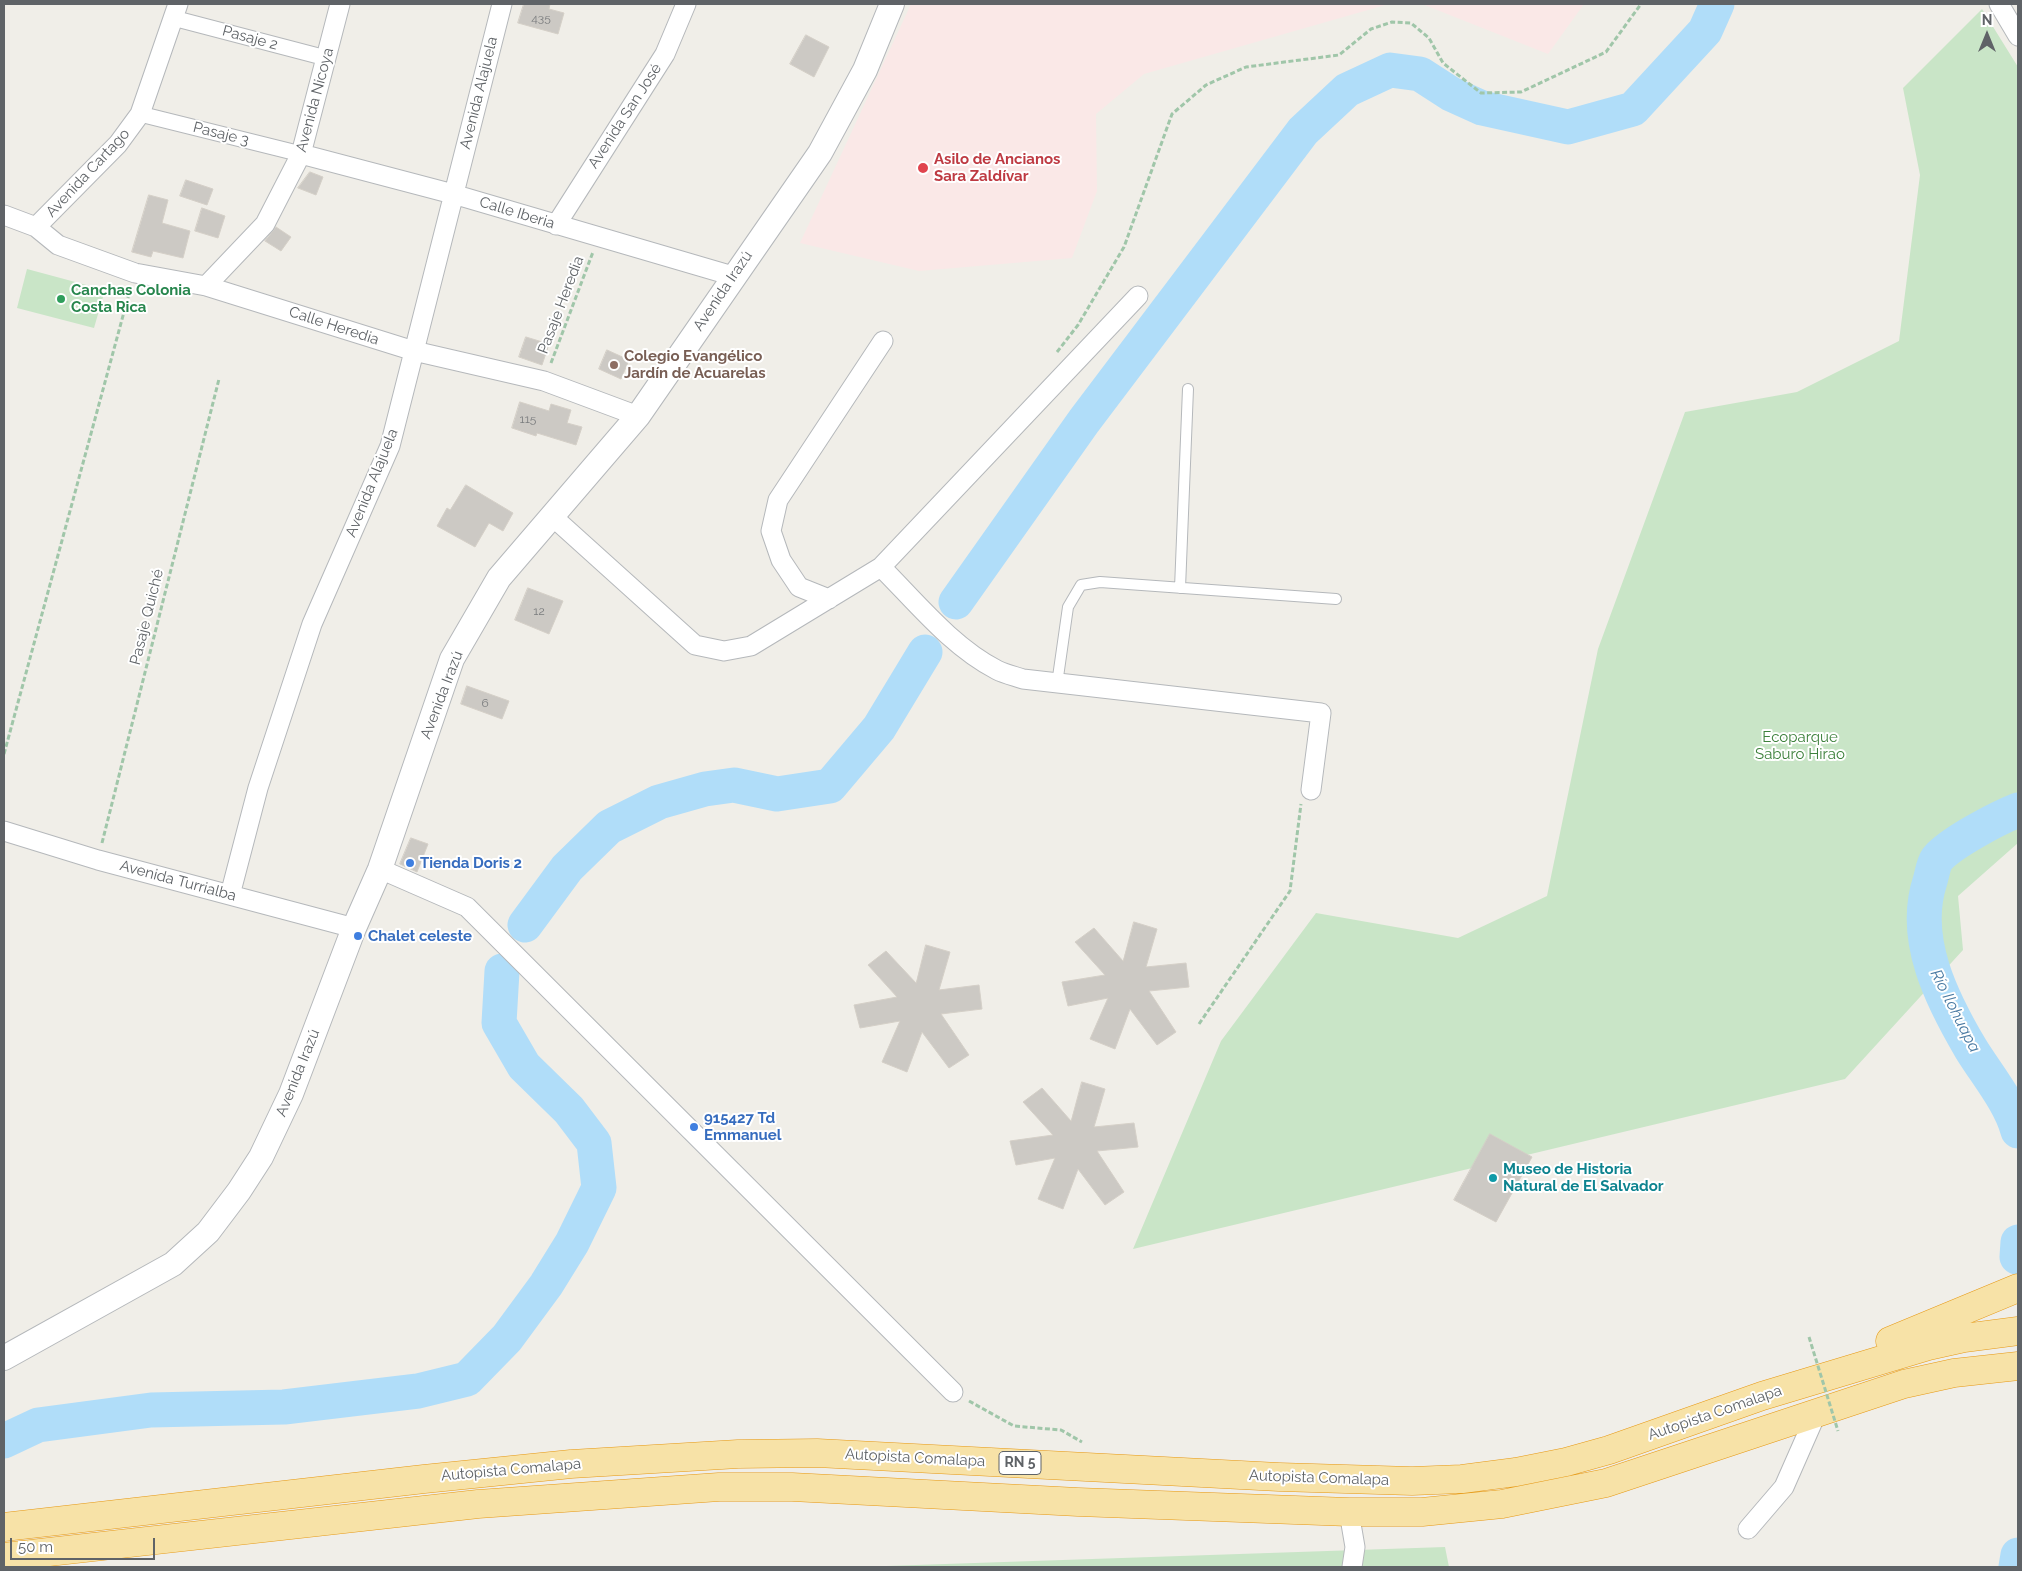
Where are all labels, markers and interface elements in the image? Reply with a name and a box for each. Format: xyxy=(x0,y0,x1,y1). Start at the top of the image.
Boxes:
north arrow xyxy=(1962,10,2012,60)
house number: 435 xyxy=(531,11,551,25)
text: N xyxy=(1982,12,1992,28)
street label: Pasaje 2 xyxy=(220,22,280,54)
street label: Avenida Alajuela xyxy=(456,35,502,151)
street label: Avenida Nicoya xyxy=(292,46,338,154)
street label: Avenida San José xyxy=(584,60,666,172)
street label: Pasaje 3 xyxy=(191,118,251,150)
street label: Avenida Cartago xyxy=(42,125,134,221)
place label: Asilo de Ancianos Sara Zaldívar xyxy=(934,150,1061,185)
marker: Asilo de Ancianos Sara Zaldívar xyxy=(916,161,930,175)
street label: Calle Iberia xyxy=(477,193,557,233)
street label: Avenida Irazú xyxy=(690,247,756,335)
street label: Pasaje Heredia xyxy=(534,254,588,356)
place label: Canchas Colonia Costa Rica xyxy=(71,281,191,316)
marker: Canchas Colonia Costa Rica xyxy=(55,293,67,305)
street label: Calle Heredia xyxy=(287,303,381,349)
place label: Colegio Evangélico Jardín de Acuarelas xyxy=(624,347,766,382)
marker: Colegio Evangélico Jardín de Acuarelas xyxy=(608,359,620,371)
house number: 115 xyxy=(520,412,536,426)
street label: Avenida Alajuela xyxy=(342,426,402,540)
street label: Pasaje Quiché xyxy=(126,567,168,667)
house number: 12 xyxy=(533,604,545,618)
street label: Avenida Irazú xyxy=(417,648,467,742)
house number: 6 xyxy=(481,696,489,710)
park label: Ecoparque Saburo Hirao xyxy=(1755,728,1845,763)
place label: Tienda Doris 2 xyxy=(420,854,522,872)
street label: Avenida Turrialba xyxy=(118,857,238,905)
marker: Tienda Doris 2 xyxy=(404,857,416,869)
place label: Chalet celeste xyxy=(368,927,472,945)
marker: Chalet celeste xyxy=(352,930,364,942)
water label: Río Ilohuapa xyxy=(1926,966,1984,1056)
street label: Avenida Irazú xyxy=(272,1027,324,1119)
place label: 915427 Td Emmanuel xyxy=(704,1109,782,1144)
marker: 915427 Td Emmanuel xyxy=(688,1121,700,1133)
place label: Museo de Historia Natural de El Salvador xyxy=(1503,1160,1664,1195)
marker: Museo de Historia Natural de El Salvador xyxy=(1487,1172,1499,1184)
street label: Autopista Comalapa xyxy=(1646,1382,1784,1444)
street label: Autopista Comalapa xyxy=(844,1445,986,1471)
road number: RN 5 xyxy=(999,1452,1041,1475)
street label: Autopista Comalapa xyxy=(440,1455,582,1485)
street label: Autopista Comalapa xyxy=(1249,1467,1389,1489)
scale bar xyxy=(12,1528,158,1560)
text: 50 m xyxy=(18,1538,53,1556)

